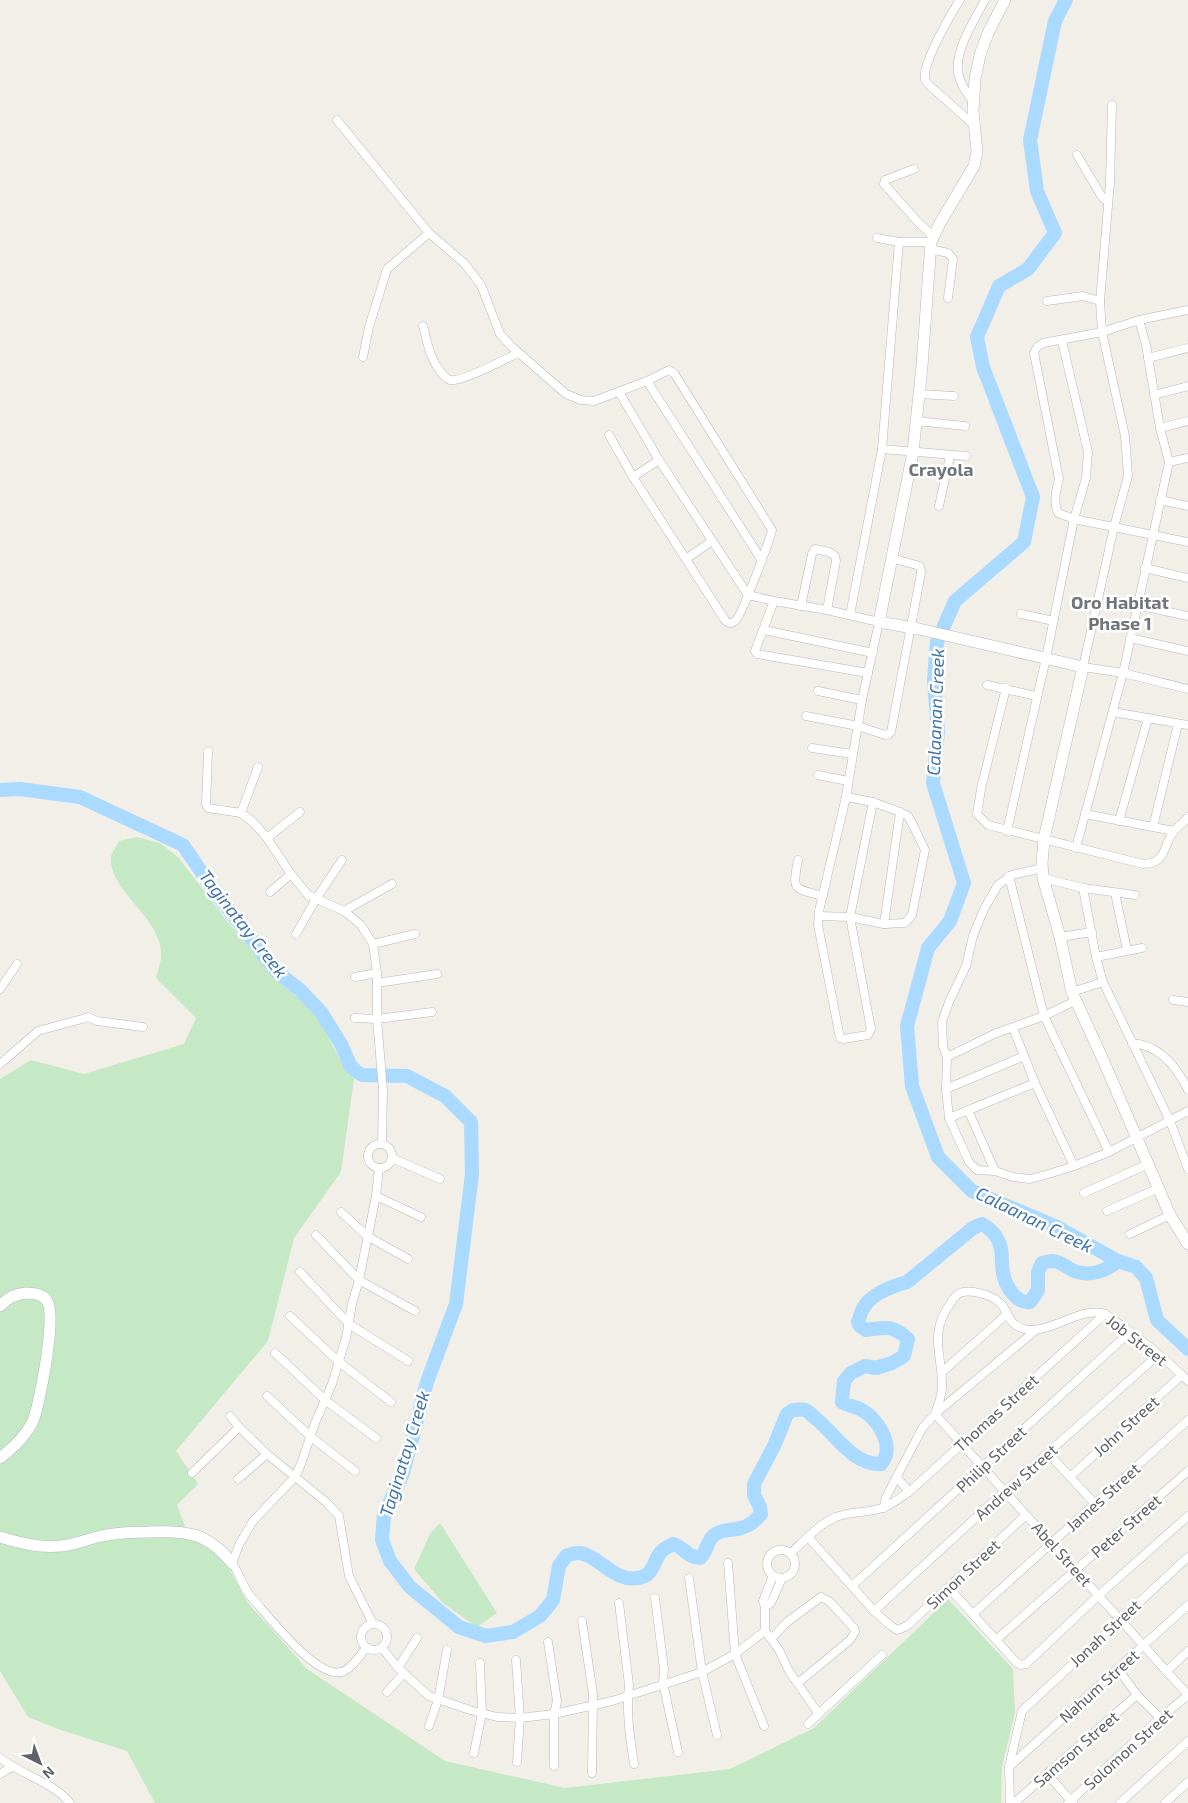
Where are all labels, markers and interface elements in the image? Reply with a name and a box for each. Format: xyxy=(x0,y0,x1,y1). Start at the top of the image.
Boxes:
district label: Crayola xyxy=(908,458,974,480)
district label: Oro Habitat Phase 1 xyxy=(1071,591,1170,634)
water label: Calaanan Creek xyxy=(922,648,948,776)
water label: Taginatay Creek xyxy=(195,865,293,982)
water label: Calaanan Creek xyxy=(972,1181,1097,1257)
street label: Job Street xyxy=(1103,1310,1171,1369)
street label: Thomas Street xyxy=(950,1370,1042,1455)
water label: Taginatay Creek xyxy=(374,1388,434,1520)
street label: John Street xyxy=(1089,1391,1162,1460)
street label: Philip Street xyxy=(952,1421,1030,1496)
street label: Andrew Street xyxy=(971,1440,1061,1524)
street label: James Street xyxy=(1062,1458,1144,1535)
street label: Peter Street xyxy=(1087,1490,1165,1561)
street label: Abel Street xyxy=(1029,1518,1096,1590)
street label: Simon Street xyxy=(922,1535,1003,1612)
street label: Jonah Street xyxy=(1065,1595,1144,1670)
street label: Nahum Street xyxy=(1055,1645,1142,1726)
street label: Solomon Street xyxy=(1080,1704,1176,1793)
street label: Samson Street xyxy=(1029,1707,1122,1791)
north arrow xyxy=(15,1738,65,1788)
text: N xyxy=(40,1763,58,1783)

